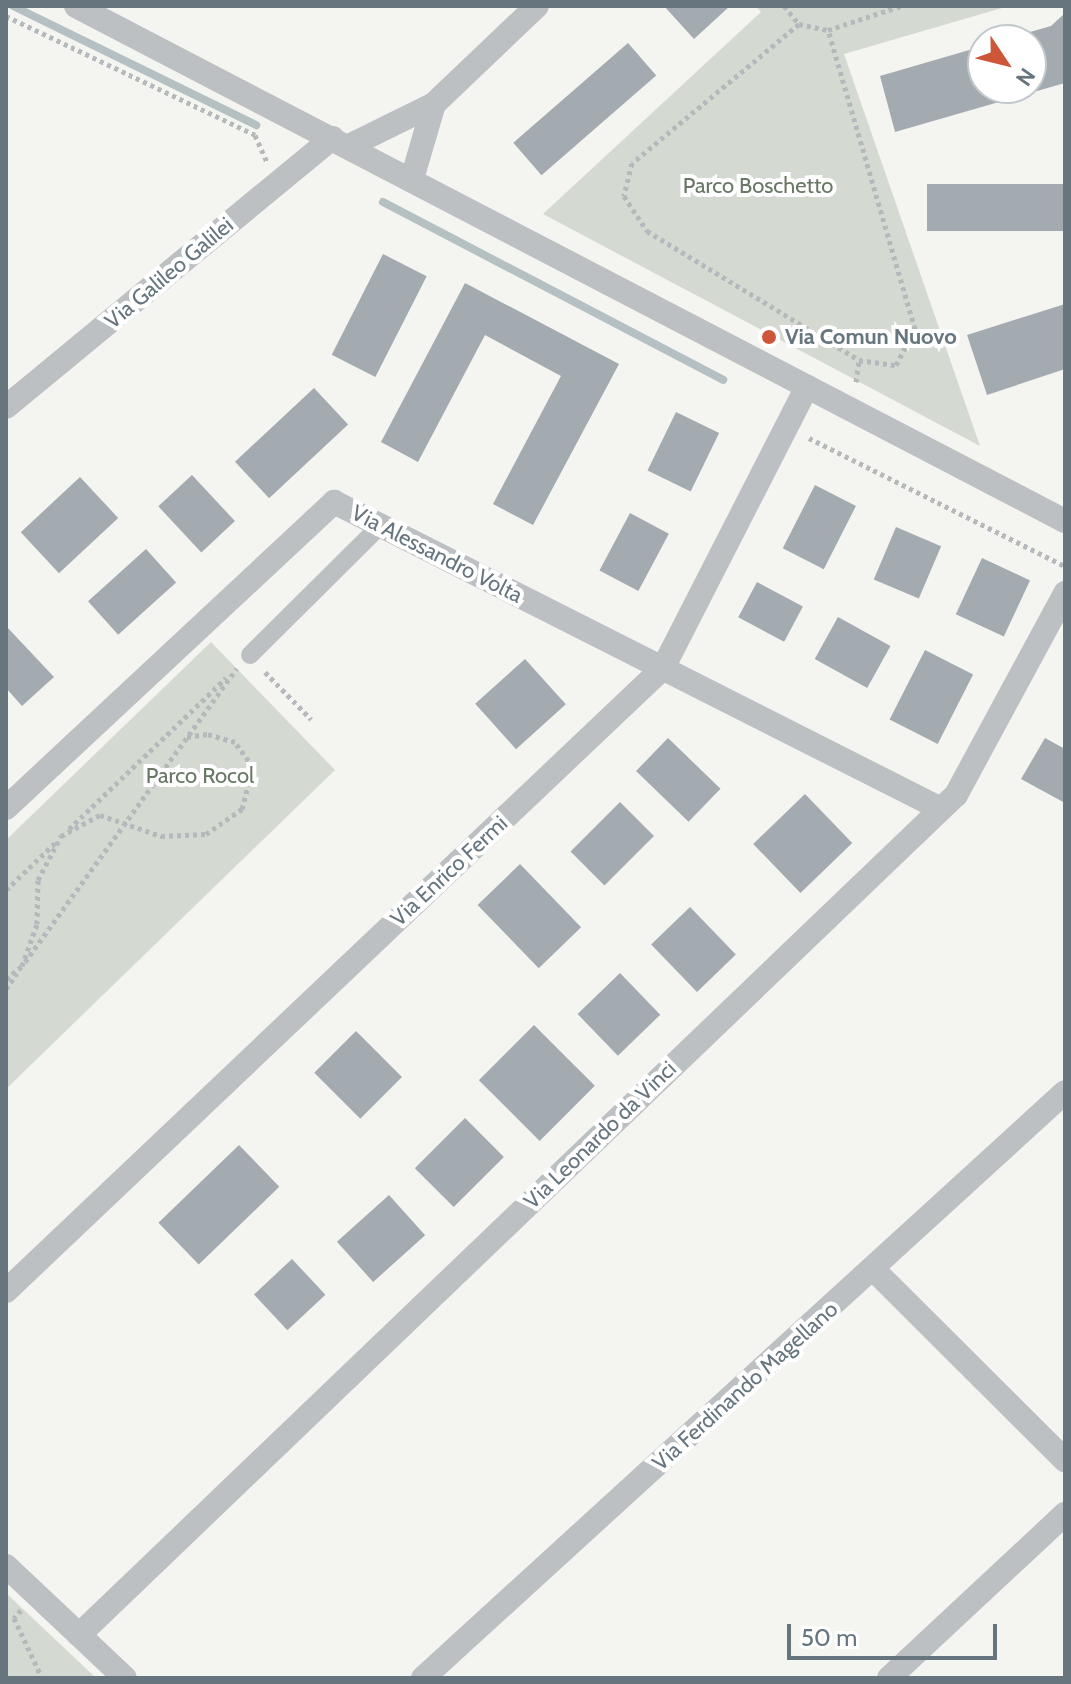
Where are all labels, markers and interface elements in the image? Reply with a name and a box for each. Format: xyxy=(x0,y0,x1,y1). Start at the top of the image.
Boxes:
north arrow xyxy=(967,24,1047,104)
text: N xyxy=(1010,63,1041,91)
park label: Parco Boschetto xyxy=(683,173,833,199)
street label: Via Galileo Galilei xyxy=(99,212,239,334)
place label: Via Comun Nuovo xyxy=(785,324,957,350)
marker: Via Comun Nuovo xyxy=(760,328,778,346)
street label: Via Alessandro Volta xyxy=(347,499,527,609)
park label: Parco Rocol xyxy=(146,763,254,789)
street label: Via Enrico Fermi xyxy=(385,810,513,932)
street label: Via Leonardo da Vinci xyxy=(518,1056,682,1214)
street label: Via Ferdinando Magellano xyxy=(647,1296,843,1476)
scale bar xyxy=(791,1608,1001,1658)
text: 50 m xyxy=(801,1623,857,1652)

